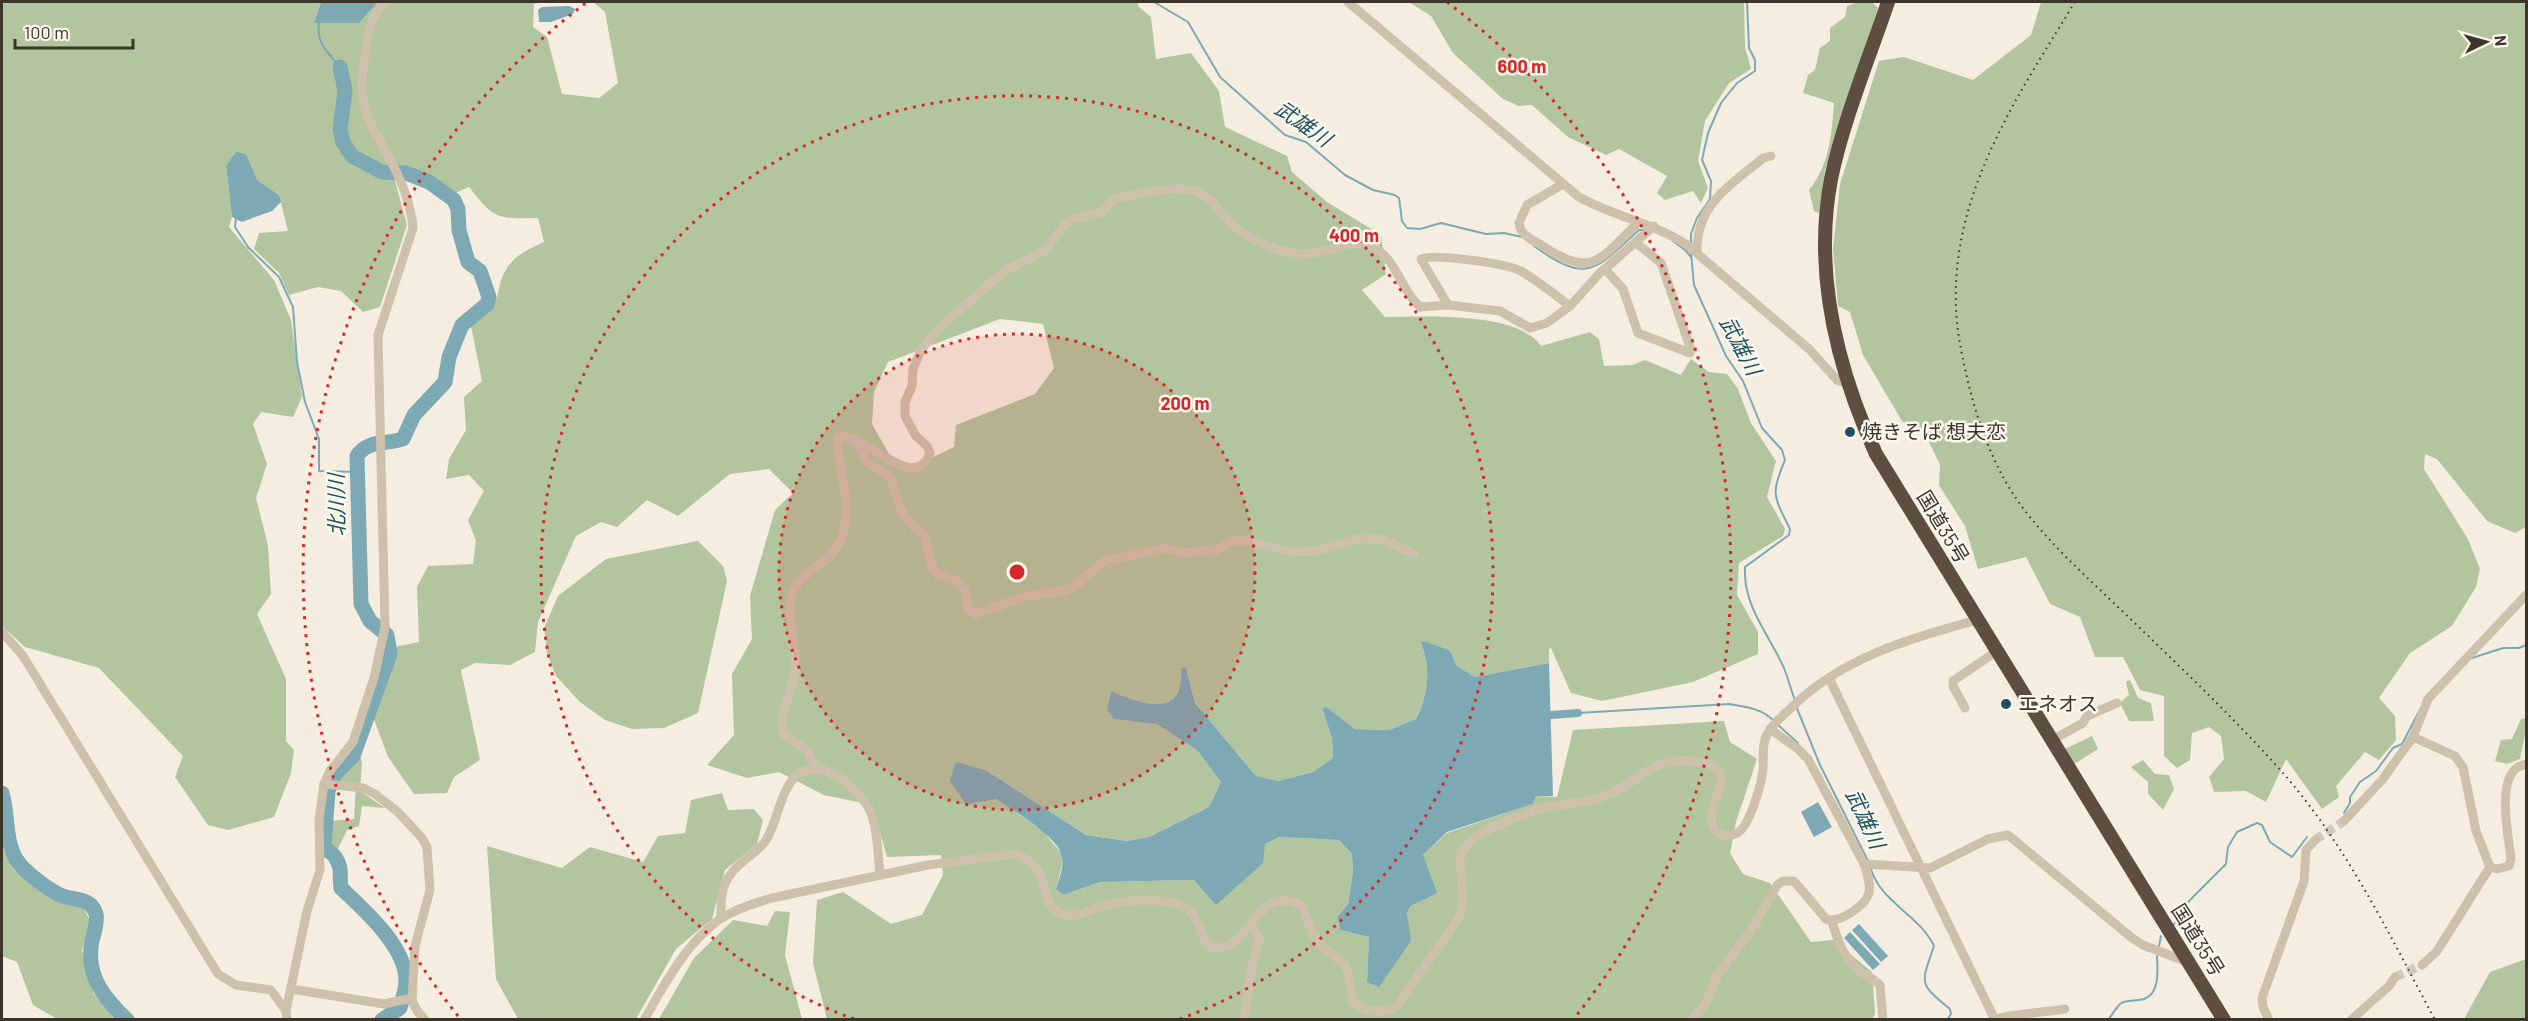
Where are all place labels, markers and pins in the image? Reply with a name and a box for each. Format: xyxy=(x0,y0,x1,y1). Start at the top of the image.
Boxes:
place label: 焼きそば 想夫恋 xyxy=(1862,419,2006,443)
marker: 焼きそば 想夫恋 xyxy=(1843,425,1857,439)
centre of rings xyxy=(1007,562,1027,582)
place label: エネオス xyxy=(2018,691,2098,715)
marker: エネオス xyxy=(1999,697,2013,711)

